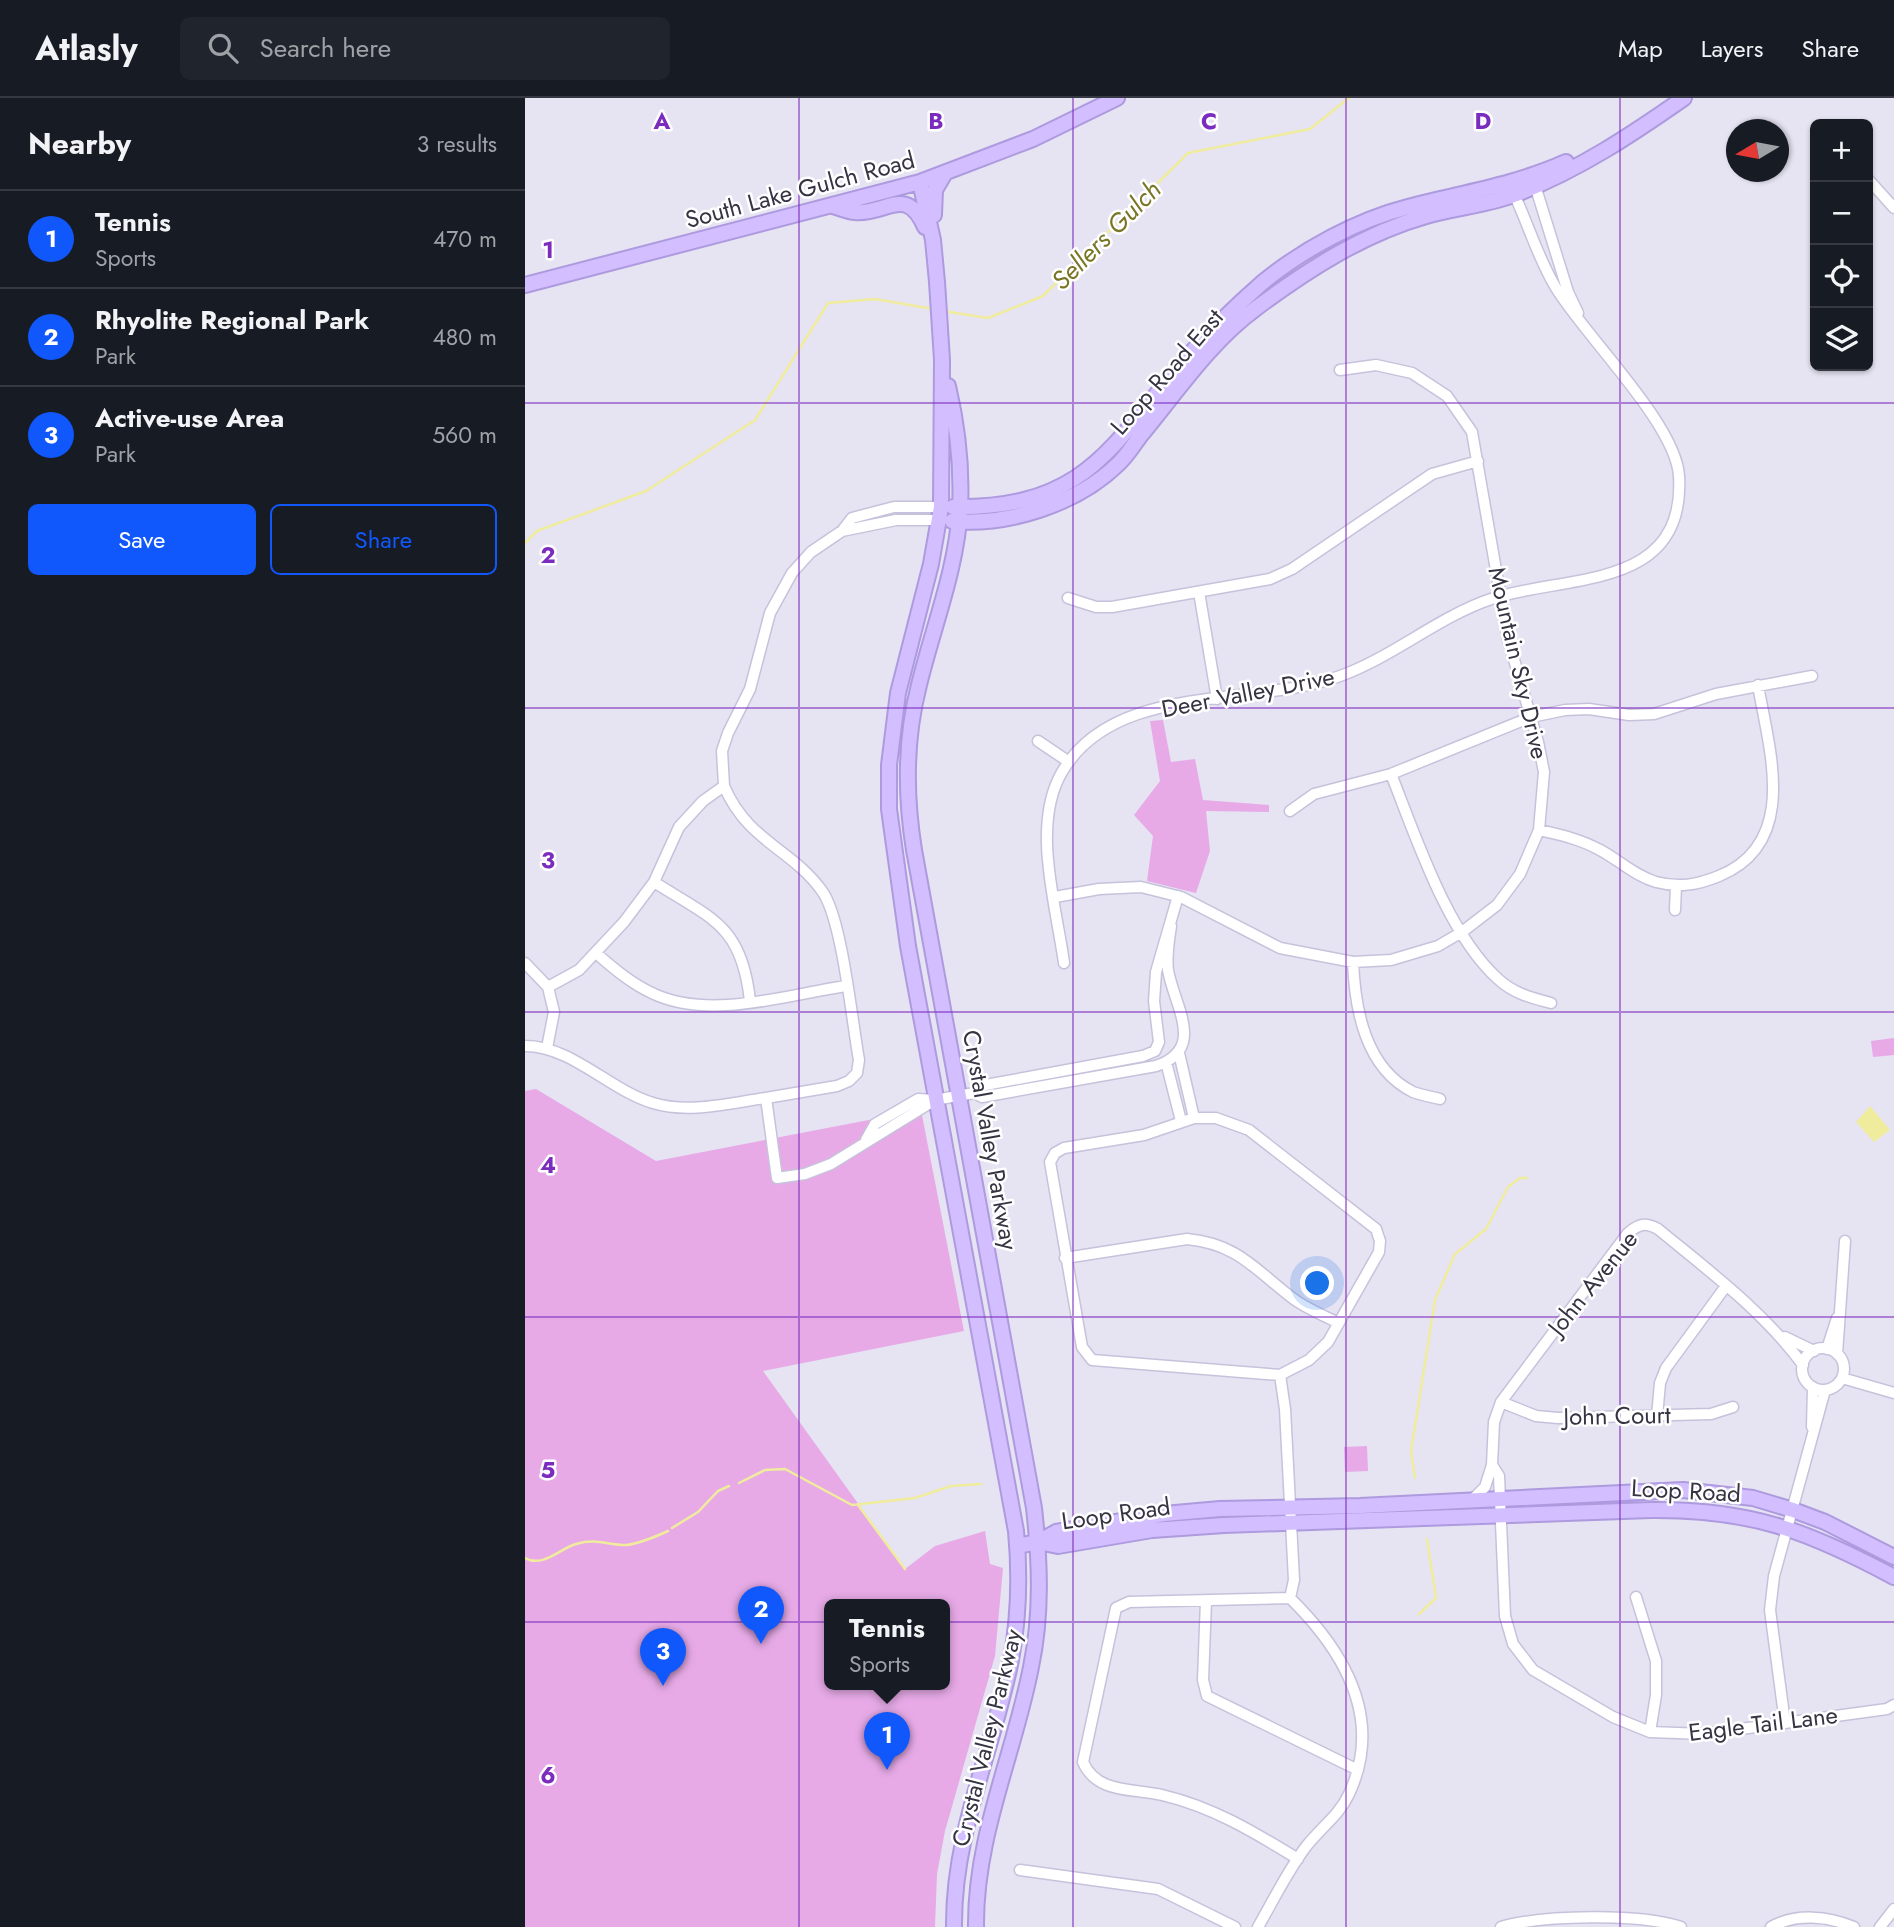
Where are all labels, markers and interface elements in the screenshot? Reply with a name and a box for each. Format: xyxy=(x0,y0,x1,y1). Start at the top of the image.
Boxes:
search box xyxy=(180,17,670,80)
text: Atlasly xyxy=(35,25,138,72)
icon: search xyxy=(204,29,242,67)
text: Search here xyxy=(260,29,391,67)
text: Map xyxy=(1618,31,1663,66)
text: Layers xyxy=(1701,31,1763,66)
text: Share xyxy=(1801,31,1859,66)
text: A xyxy=(653,104,671,138)
text: B xyxy=(928,104,944,138)
text: C xyxy=(1201,104,1217,138)
text: D xyxy=(1475,104,1492,138)
north arrow xyxy=(1726,119,1789,182)
map controls xyxy=(1810,119,1873,371)
button: + xyxy=(1810,119,1873,182)
text: Nearby xyxy=(28,122,131,165)
text: 3 results xyxy=(417,127,497,161)
street label: South Lake Gulch Road xyxy=(681,142,919,237)
water label: Sellers Gulch xyxy=(1042,171,1170,299)
button: − xyxy=(1810,182,1873,245)
text: Tennis xyxy=(95,203,171,241)
text: 1 xyxy=(45,222,57,256)
text: 470 m xyxy=(433,222,497,256)
text: 1 xyxy=(542,233,554,267)
text: Sports xyxy=(95,241,156,275)
button: locate xyxy=(1810,245,1873,308)
text: Rhyolite Regional Park xyxy=(95,301,369,339)
street label: Loop Road East xyxy=(1102,301,1231,442)
button: layers xyxy=(1810,308,1873,371)
text: 2 xyxy=(43,320,59,354)
text: 480 m xyxy=(432,320,497,354)
text: Park xyxy=(95,339,136,373)
text: Active-use Area xyxy=(95,399,284,437)
text: 3 xyxy=(44,418,58,452)
text: 560 m xyxy=(432,418,497,452)
text: Park xyxy=(95,437,136,471)
button: Save xyxy=(28,504,256,575)
button: Share xyxy=(270,504,497,575)
text: 2 xyxy=(540,538,556,572)
street label: Mountain Sky Drive xyxy=(1479,563,1558,762)
street label: Deer Valley Drive xyxy=(1158,659,1337,726)
text: 3 xyxy=(541,843,555,877)
street label: Crystal Valley Parkway xyxy=(954,1027,1027,1253)
text: 4 xyxy=(540,1148,556,1182)
street label: John Avenue xyxy=(1537,1223,1646,1345)
your location xyxy=(1300,1266,1334,1300)
street label: John Court xyxy=(1560,1397,1671,1434)
text: 5 xyxy=(541,1453,555,1487)
street label: Loop Road xyxy=(1630,1470,1742,1511)
street label: Loop Road xyxy=(1059,1489,1173,1538)
pin: 2 xyxy=(738,1586,784,1644)
popup xyxy=(824,1599,950,1690)
text: Tennis xyxy=(849,1609,925,1647)
street label: Crystal Valley Parkway xyxy=(943,1625,1031,1850)
pin: 3 xyxy=(640,1628,686,1686)
text: Sports xyxy=(849,1647,910,1681)
street label: Eagle Tail Lane xyxy=(1686,1697,1840,1750)
pin: 1 xyxy=(864,1712,910,1770)
text: 6 xyxy=(540,1758,556,1792)

